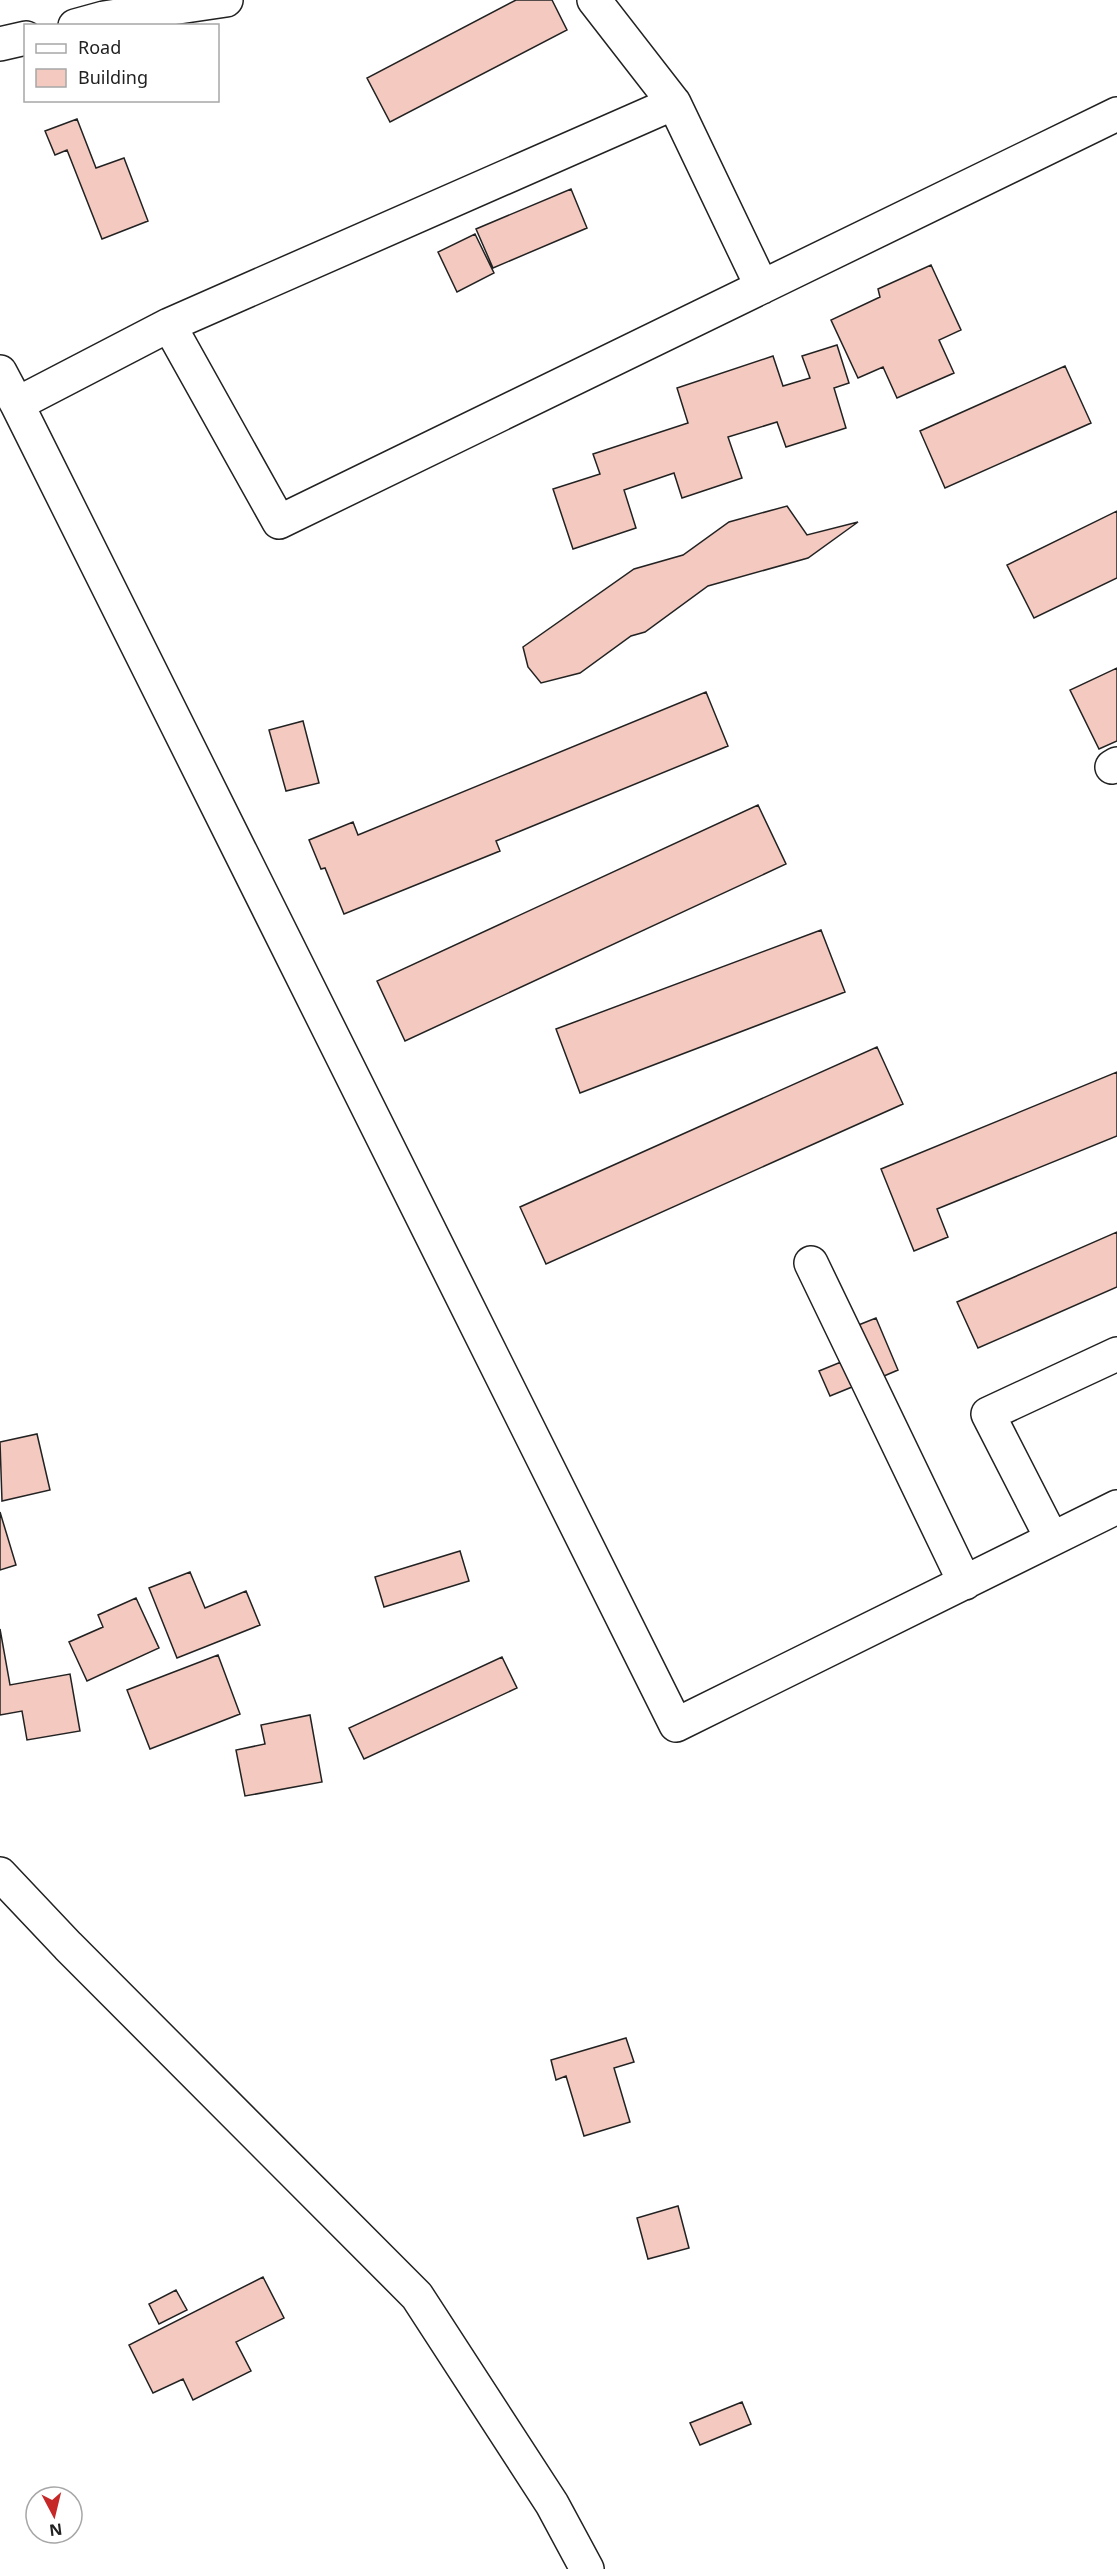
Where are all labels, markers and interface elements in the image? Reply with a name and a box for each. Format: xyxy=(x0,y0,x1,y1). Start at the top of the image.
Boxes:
legend xyxy=(24,24,219,102)
text: Road xyxy=(78,35,121,59)
text: Building xyxy=(78,65,148,89)
north arrow xyxy=(24,2485,84,2545)
text: N xyxy=(48,2518,64,2542)

